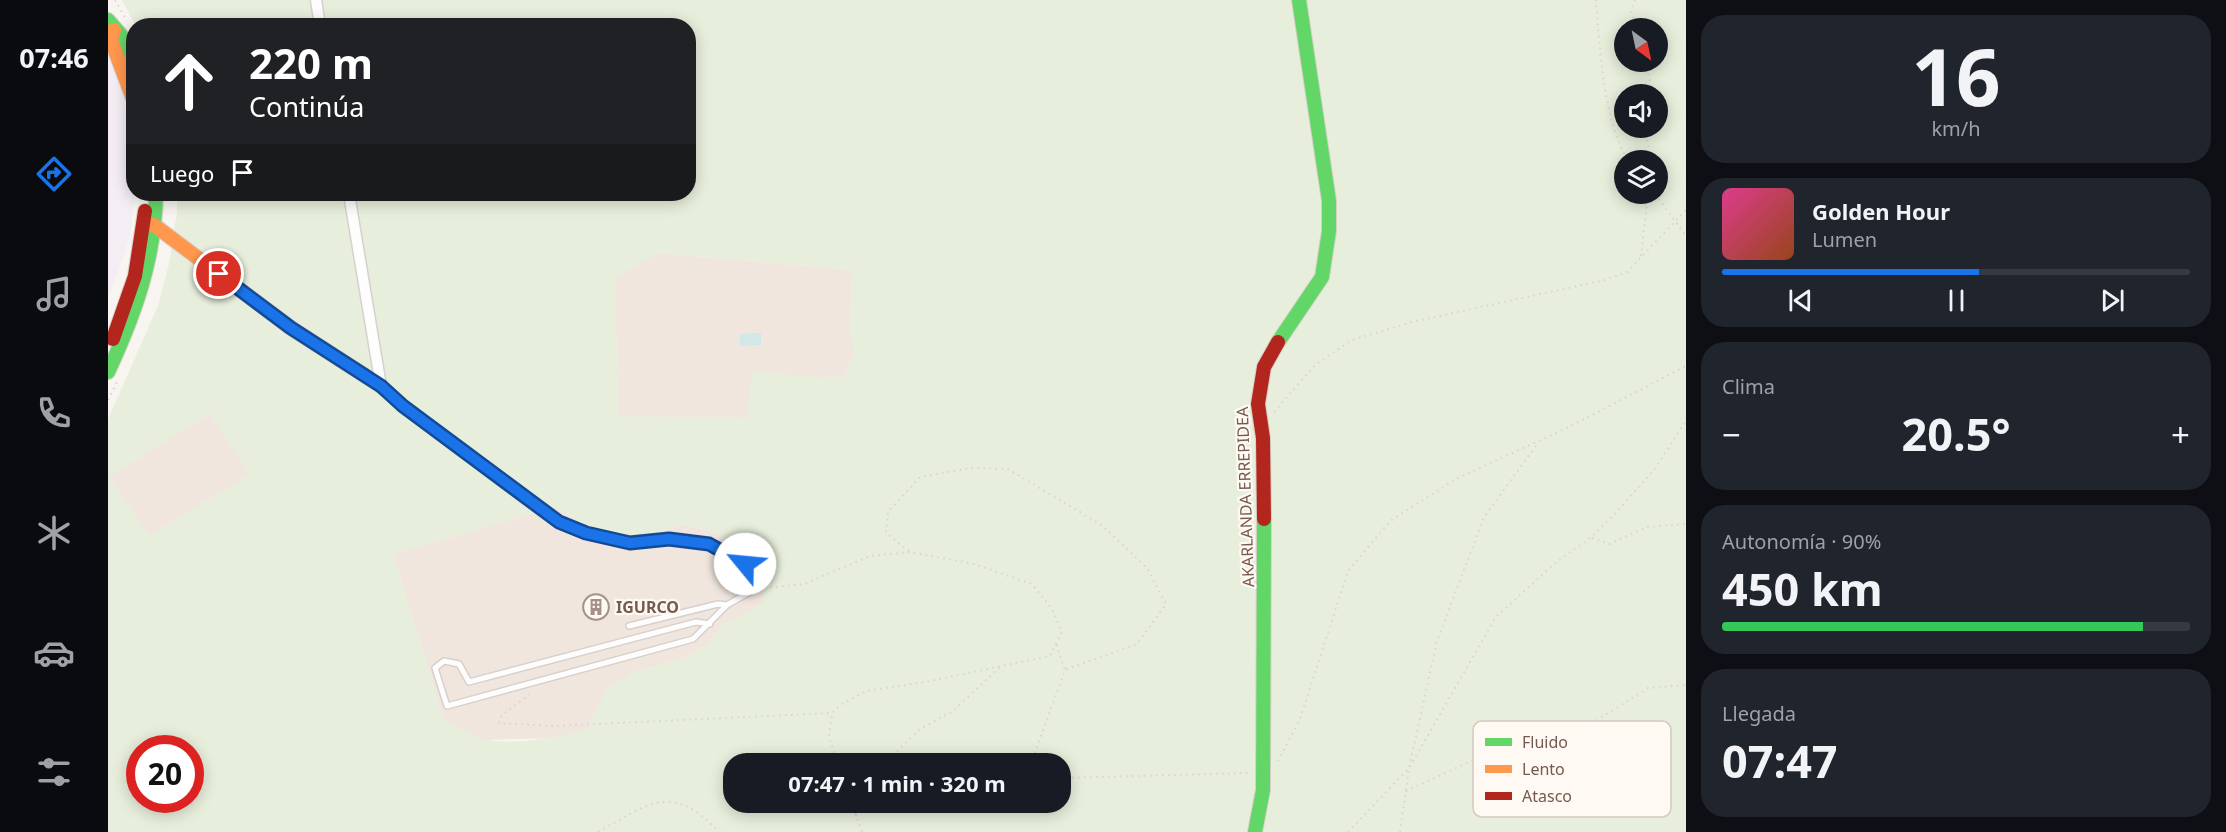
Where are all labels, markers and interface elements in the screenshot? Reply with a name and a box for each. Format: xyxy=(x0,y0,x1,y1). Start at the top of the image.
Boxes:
north arrow xyxy=(1614,18,1668,72)
map controls xyxy=(1614,18,1668,204)
text: 16 xyxy=(1911,23,2001,129)
text: 220 m xyxy=(249,34,373,91)
text: 07:46 xyxy=(19,39,89,76)
icon: ahead xyxy=(150,42,228,120)
button: sound xyxy=(1614,84,1668,138)
text: Continúa xyxy=(249,88,364,125)
text: km/h xyxy=(1931,115,1981,142)
button: layers xyxy=(1614,150,1668,204)
icon: directions xyxy=(33,153,75,195)
icon: arrive xyxy=(226,156,259,189)
text: Luego xyxy=(150,158,214,188)
text: Golden Hour xyxy=(1812,196,1950,226)
text: Lumen xyxy=(1812,226,1877,253)
pin xyxy=(193,248,244,299)
icon: arrive xyxy=(202,257,235,290)
icon: music xyxy=(33,273,75,315)
icon: previous xyxy=(1784,284,1817,317)
icon: pause xyxy=(1940,284,1973,317)
icon: next xyxy=(2096,284,2129,317)
text: Clima xyxy=(1722,373,1775,400)
icon: phone xyxy=(33,392,75,434)
text: 20.5° xyxy=(1902,403,2010,464)
street label: AKARLANDA ERREPIDEA xyxy=(1231,406,1259,588)
text: − xyxy=(1722,412,1741,457)
text: + xyxy=(2171,412,2190,457)
icon: climate xyxy=(33,512,75,554)
text: Autonomía · 90% xyxy=(1722,528,1881,555)
position arrow xyxy=(713,532,777,596)
text: 450 km xyxy=(1722,558,1883,619)
building icon: IGURCO xyxy=(581,592,611,622)
place label: IGURCO xyxy=(616,596,679,618)
icon: car xyxy=(33,632,75,674)
text: Llegada xyxy=(1722,700,1796,727)
legend xyxy=(1473,721,1671,817)
text: 07:47 xyxy=(1722,730,1838,791)
text: Fluido xyxy=(1522,731,1568,753)
speed limit sign: 20 xyxy=(126,735,204,813)
icon: filters xyxy=(33,751,75,793)
text: Lento xyxy=(1522,758,1565,780)
text: 07:47 · 1 min · 320 m xyxy=(788,768,1006,798)
text: Atasco xyxy=(1522,785,1572,807)

